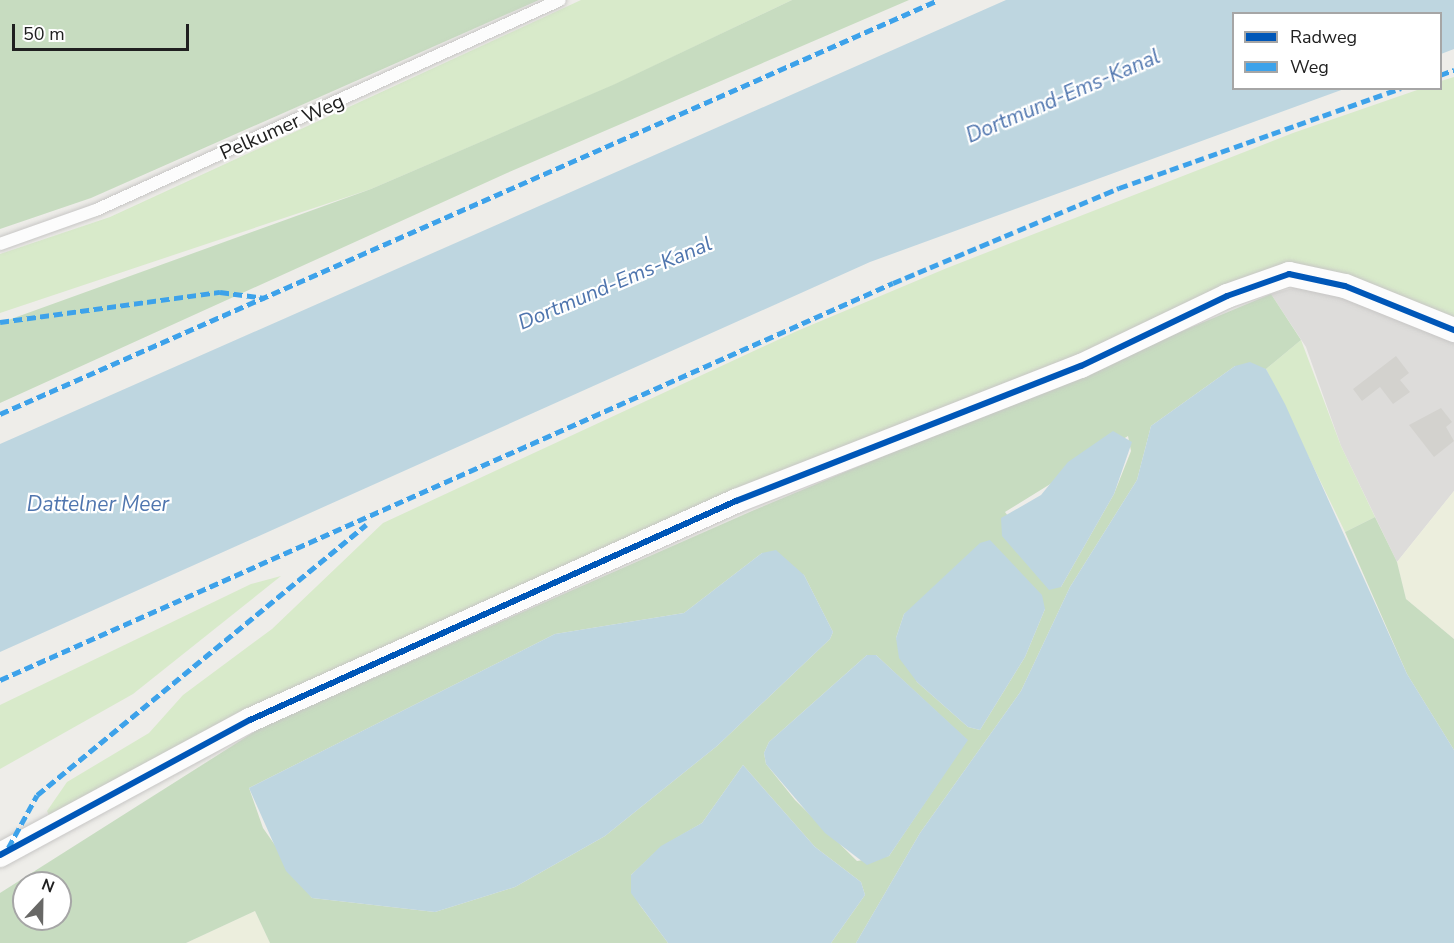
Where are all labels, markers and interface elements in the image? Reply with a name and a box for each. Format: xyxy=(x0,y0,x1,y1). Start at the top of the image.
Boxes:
scale bar xyxy=(15,12,192,50)
legend xyxy=(1232,12,1442,90)
text: 50 m xyxy=(23,22,65,46)
text: Radweg xyxy=(1290,25,1357,49)
water label: Dortmund-Ems-Kanal xyxy=(962,44,1164,148)
text: Weg xyxy=(1290,55,1329,79)
street label: Pelkumer Weg xyxy=(216,89,348,165)
water label: Dortmund-Ems-Kanal xyxy=(514,231,716,335)
water label: Dattelner Meer xyxy=(27,491,169,517)
north arrow xyxy=(12,871,72,931)
text: N xyxy=(38,874,58,899)

